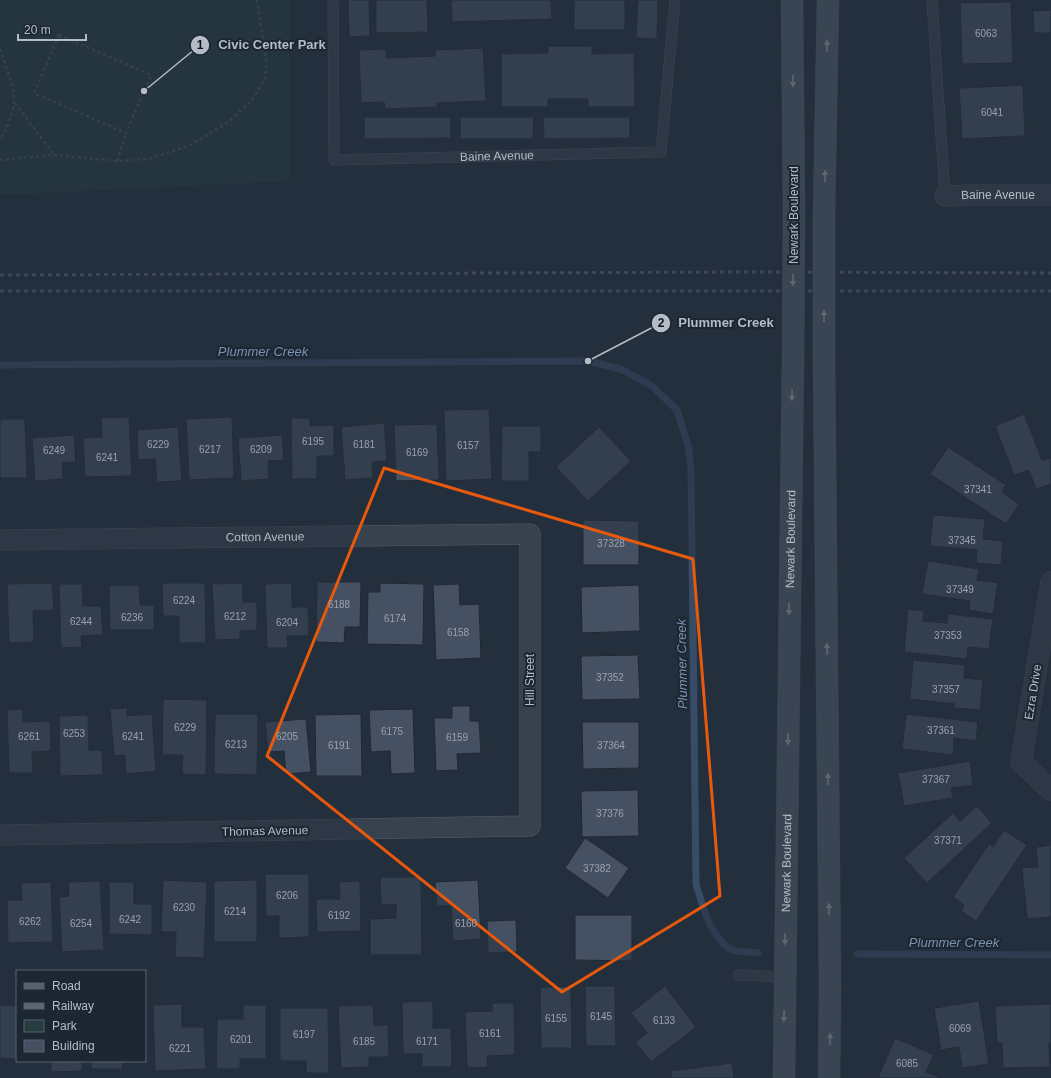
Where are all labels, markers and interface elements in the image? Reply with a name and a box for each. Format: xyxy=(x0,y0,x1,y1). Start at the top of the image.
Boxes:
scale bar xyxy=(18,16,86,42)
text: 20 m xyxy=(24,23,51,37)
house number: 6063 xyxy=(975,28,998,39)
callout: Civic Center Park xyxy=(190,32,334,57)
text: Civic Center Park xyxy=(218,37,327,52)
text: 1 xyxy=(197,38,204,52)
one-way arrow xyxy=(824,39,830,52)
one-way arrow xyxy=(790,75,796,88)
house number: 6041 xyxy=(981,107,1004,118)
street label: Baine Avenue xyxy=(460,148,534,164)
street label: Newark Boulevard xyxy=(787,166,801,264)
one-way arrow xyxy=(822,169,828,182)
street label: Baine Avenue xyxy=(961,188,1035,202)
one-way arrow xyxy=(790,274,797,286)
one-way arrow xyxy=(821,309,827,322)
callout: Plummer Creek xyxy=(651,310,782,335)
text: Plummer Creek xyxy=(678,315,774,330)
text: 2 xyxy=(658,316,665,330)
water label: Plummer Creek xyxy=(218,344,310,359)
one-way arrow xyxy=(789,389,795,402)
house number: 6195 xyxy=(302,436,325,447)
house number: 6229 xyxy=(147,439,170,450)
house number: 6181 xyxy=(353,439,376,450)
house number: 6157 xyxy=(457,440,480,451)
house number: 6217 xyxy=(199,444,222,455)
house number: 6209 xyxy=(250,444,273,455)
house number: 6249 xyxy=(43,445,66,456)
house number: 6169 xyxy=(406,447,429,458)
house number: 6241 xyxy=(96,452,119,463)
house number: 37341 xyxy=(964,484,992,495)
street label: Newark Boulevard xyxy=(783,490,798,588)
street label: Cotton Avenue xyxy=(226,530,305,544)
house number: 37345 xyxy=(948,535,976,546)
house number: 37328 xyxy=(597,538,625,549)
house number: 37349 xyxy=(946,584,974,595)
house number: 6224 xyxy=(173,595,196,606)
house number: 6188 xyxy=(328,599,351,610)
one-way arrow xyxy=(786,603,793,615)
house number: 6212 xyxy=(224,611,247,622)
house number: 6236 xyxy=(121,612,144,623)
house number: 6174 xyxy=(384,613,407,624)
house number: 6244 xyxy=(70,616,93,627)
house number: 6204 xyxy=(276,617,299,628)
water label: Plummer Creek xyxy=(674,617,690,709)
house number: 6158 xyxy=(447,627,470,638)
house number: 37353 xyxy=(934,630,962,641)
one-way arrow xyxy=(824,642,830,655)
street label: Hill Street xyxy=(523,653,537,706)
street label: Ezra Drive xyxy=(1022,663,1044,721)
house number: 37352 xyxy=(596,672,624,683)
house number: 37357 xyxy=(932,684,960,695)
house number: 6229 xyxy=(174,722,197,733)
house number: 37361 xyxy=(927,725,955,736)
house number: 6175 xyxy=(381,726,404,737)
house number: 6253 xyxy=(63,728,86,739)
house number: 6261 xyxy=(18,731,41,742)
house number: 6241 xyxy=(122,731,145,742)
house number: 6205 xyxy=(276,731,299,742)
house number: 6159 xyxy=(446,732,469,743)
one-way arrow xyxy=(785,733,791,746)
house number: 6213 xyxy=(225,739,248,750)
house number: 6191 xyxy=(328,740,351,751)
house number: 37364 xyxy=(597,740,625,751)
one-way arrow xyxy=(825,772,831,785)
house number: 37367 xyxy=(922,774,950,785)
house number: 37376 xyxy=(596,808,624,819)
street label: Newark Boulevard xyxy=(779,814,794,912)
street label: Thomas Avenue xyxy=(222,823,309,839)
house number: 37371 xyxy=(934,835,962,846)
house number: 37382 xyxy=(583,863,611,874)
house number: 6206 xyxy=(276,890,299,901)
house number: 6230 xyxy=(173,902,196,913)
one-way arrow xyxy=(826,902,832,915)
house number: 6214 xyxy=(224,906,247,917)
house number: 6192 xyxy=(328,910,351,921)
house number: 6242 xyxy=(119,914,142,925)
house number: 6262 xyxy=(19,916,42,927)
house number: 6254 xyxy=(70,918,93,929)
house number: 6160 xyxy=(455,918,478,929)
one-way arrow xyxy=(782,933,788,946)
water label: Plummer Creek xyxy=(909,935,1001,950)
legend xyxy=(16,970,146,1062)
text: Road xyxy=(52,979,81,993)
text: Railway xyxy=(52,999,94,1013)
one-way arrow xyxy=(781,1010,787,1023)
house number: 6145 xyxy=(590,1011,613,1022)
house number: 6155 xyxy=(545,1013,568,1024)
house number: 6133 xyxy=(653,1015,676,1026)
text: Park xyxy=(52,1019,78,1033)
house number: 6069 xyxy=(949,1023,972,1034)
house number: 6161 xyxy=(479,1028,502,1039)
house number: 6197 xyxy=(293,1029,316,1040)
one-way arrow xyxy=(826,1033,833,1045)
house number: 6201 xyxy=(230,1034,253,1045)
house number: 6185 xyxy=(353,1036,376,1047)
house number: 6171 xyxy=(416,1036,439,1047)
text: Building xyxy=(52,1039,95,1053)
house number: 6221 xyxy=(169,1043,192,1054)
house number: 6085 xyxy=(896,1058,919,1069)

